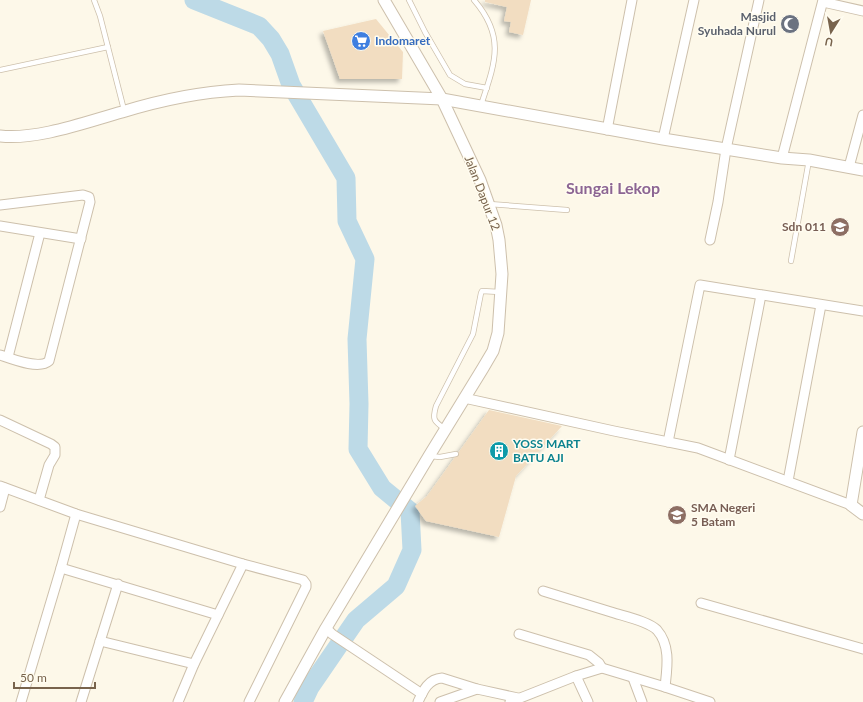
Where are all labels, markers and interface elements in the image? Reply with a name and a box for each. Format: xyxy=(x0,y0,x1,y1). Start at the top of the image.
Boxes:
place label: Masjid Syuhada Nurul xyxy=(698,9,776,38)
north arrow xyxy=(811,12,851,52)
mosque icon: Masjid Syuhada Nurul xyxy=(779,13,801,35)
supermarket icon: Indomaret xyxy=(350,30,372,52)
place label: Indomaret xyxy=(375,33,431,48)
text: U xyxy=(824,35,834,49)
street label: Jalan Dapur 12 xyxy=(461,153,504,232)
district label: Sungai Lekop xyxy=(566,178,660,197)
school or university icon: Sdn 011 xyxy=(829,216,851,238)
place label: Sdn 011 xyxy=(782,219,826,234)
place label: YOSS MART BATU AJI xyxy=(512,436,581,465)
building icon: YOSS MART BATU AJI xyxy=(488,440,510,462)
place label: SMA Negeri 5 Batam xyxy=(691,500,755,529)
school or university icon: SMA Negeri 5 Batam xyxy=(666,504,688,526)
scale bar xyxy=(14,664,95,690)
text: 50 m xyxy=(20,670,47,685)

